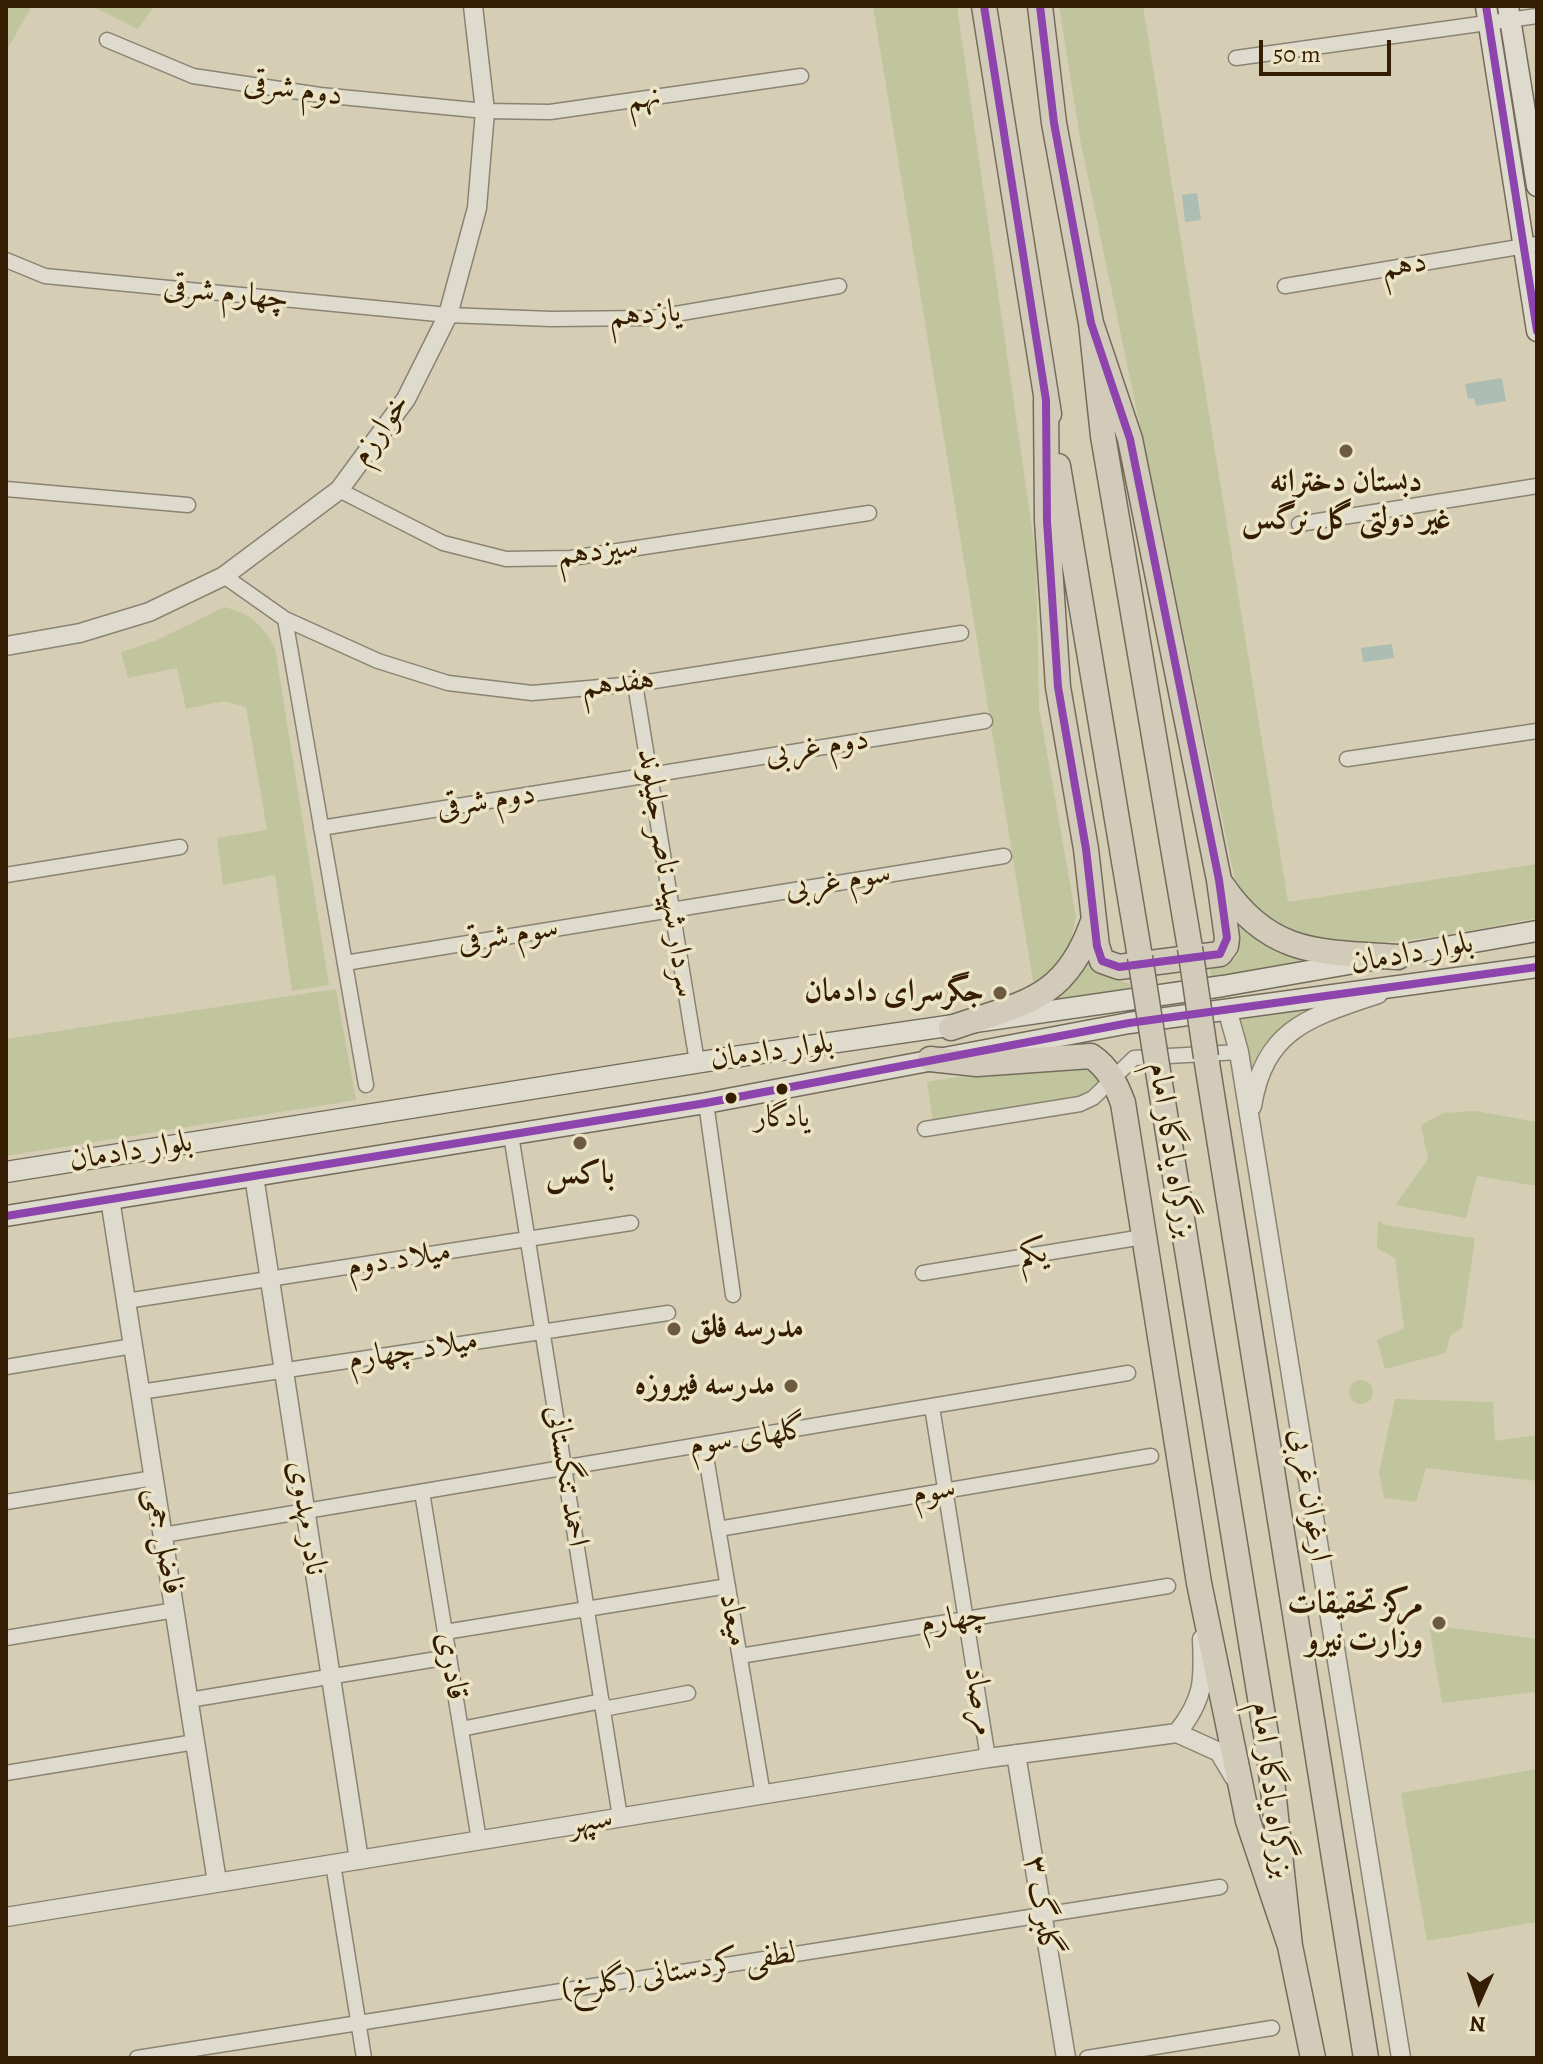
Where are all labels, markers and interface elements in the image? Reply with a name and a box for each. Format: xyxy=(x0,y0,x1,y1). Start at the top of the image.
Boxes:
scale bar xyxy=(1263,24,1395,74)
text: 50 m xyxy=(1273,38,1321,70)
street label: دوم شرقی xyxy=(241,64,345,116)
street label: نهم xyxy=(625,78,663,120)
street label: دهم xyxy=(1378,243,1430,289)
street label: چهارم شرقی xyxy=(161,268,291,320)
street label: یازدهم xyxy=(608,293,682,337)
street label: خوارزم xyxy=(343,387,419,473)
marker: دبستان دخترانه غیر دولتی گل نرگس xyxy=(1337,442,1355,460)
place label: دبستان دخترانه غیر دولتی گل نرگس xyxy=(1241,464,1451,539)
street label: سیزدهم xyxy=(555,528,641,576)
street label: هفدهم xyxy=(580,661,656,707)
street label: دوم غربی xyxy=(762,721,872,775)
street label: سردار شهید ناصر جلیلوند xyxy=(627,746,705,1000)
street label: دوم شرقی xyxy=(434,775,538,829)
street label: سوم غربی xyxy=(782,855,894,909)
street label: سوم شرقی xyxy=(455,909,561,963)
street label: بلوار دادمان xyxy=(1347,924,1477,984)
place label: جگرسرای دادمان xyxy=(804,974,984,1012)
marker: جگرسرای دادمان xyxy=(991,984,1009,1002)
street label: بلوار دادمان xyxy=(708,1024,836,1080)
street label: بزرگراه یادگار امام xyxy=(1138,1059,1204,1241)
marker: یادگار xyxy=(774,1081,790,1097)
unlabelled marker xyxy=(723,1090,739,1106)
place label: یادگار xyxy=(754,1101,810,1137)
street label: بلوار دادمان xyxy=(67,1123,195,1181)
marker: باکس xyxy=(571,1134,589,1152)
place label: باکس xyxy=(545,1156,615,1194)
street label: میلاد دوم xyxy=(344,1233,454,1287)
street label: یکم xyxy=(1016,1234,1050,1276)
place label: مدرسه فلق xyxy=(690,1310,804,1348)
marker: مدرسه فلق xyxy=(665,1320,683,1338)
street label: میلاد چهارم xyxy=(345,1322,481,1380)
place label: مدرسه فیروزه xyxy=(634,1367,775,1405)
marker: مدرسه فیروزه xyxy=(782,1377,800,1395)
street label: احمد تنگستانی xyxy=(536,1402,596,1550)
street label: گلهای سوم xyxy=(686,1410,810,1466)
street label: ارغوان غربی xyxy=(1280,1426,1338,1564)
street label: نادر مهدوی xyxy=(278,1458,334,1578)
street label: سوم xyxy=(909,1469,959,1515)
street label: فاضل جمی xyxy=(137,1485,191,1597)
place label: مرکز تحقیقات وزارت نیرو xyxy=(1287,1586,1423,1661)
street label: میعاد xyxy=(709,1590,757,1650)
street label: چهارم xyxy=(917,1596,991,1644)
marker: مرکز تحقیقات وزارت نیرو xyxy=(1430,1614,1448,1632)
street label: قادری xyxy=(427,1629,475,1703)
street label: مرصاد xyxy=(955,1663,1003,1739)
street label: بزرگراه یادگار امام xyxy=(1241,1700,1301,1880)
street label: سپهر xyxy=(566,1800,616,1844)
street label: گلبرگ ۳ xyxy=(1014,1853,1068,1959)
street label: لطفی کردستانی (گلرخ) xyxy=(559,1934,799,2010)
north arrow xyxy=(1439,1960,1519,2040)
text: N xyxy=(1469,2009,1487,2039)

